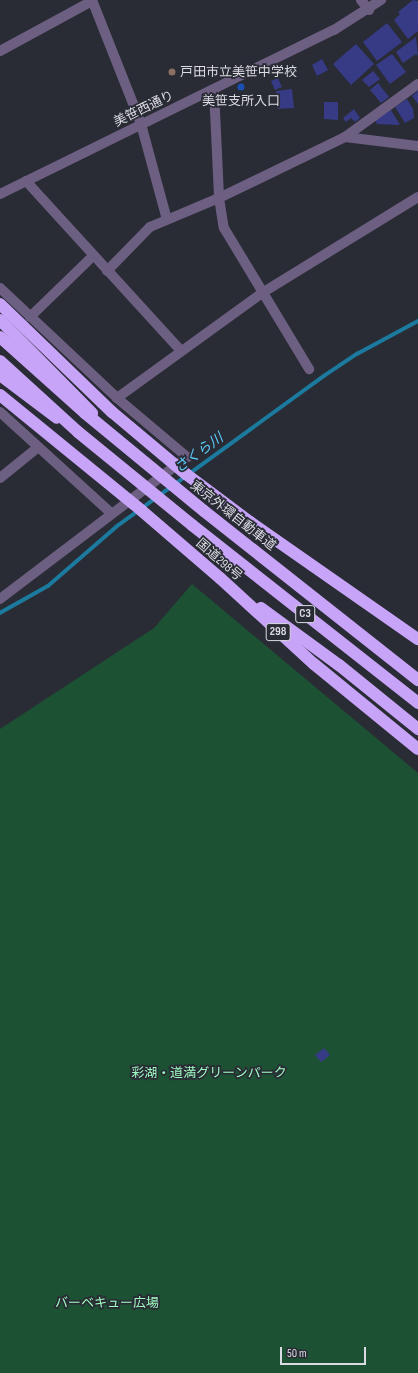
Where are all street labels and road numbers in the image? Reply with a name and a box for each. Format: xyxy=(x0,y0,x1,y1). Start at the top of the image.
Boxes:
street label: 美笹西通り xyxy=(111,88,177,130)
street label: 東京外環自動車道 xyxy=(187,478,279,554)
street label: 国道298号 xyxy=(193,536,245,584)
road number: C3 xyxy=(295,604,315,624)
road number: 298 xyxy=(265,622,291,642)

